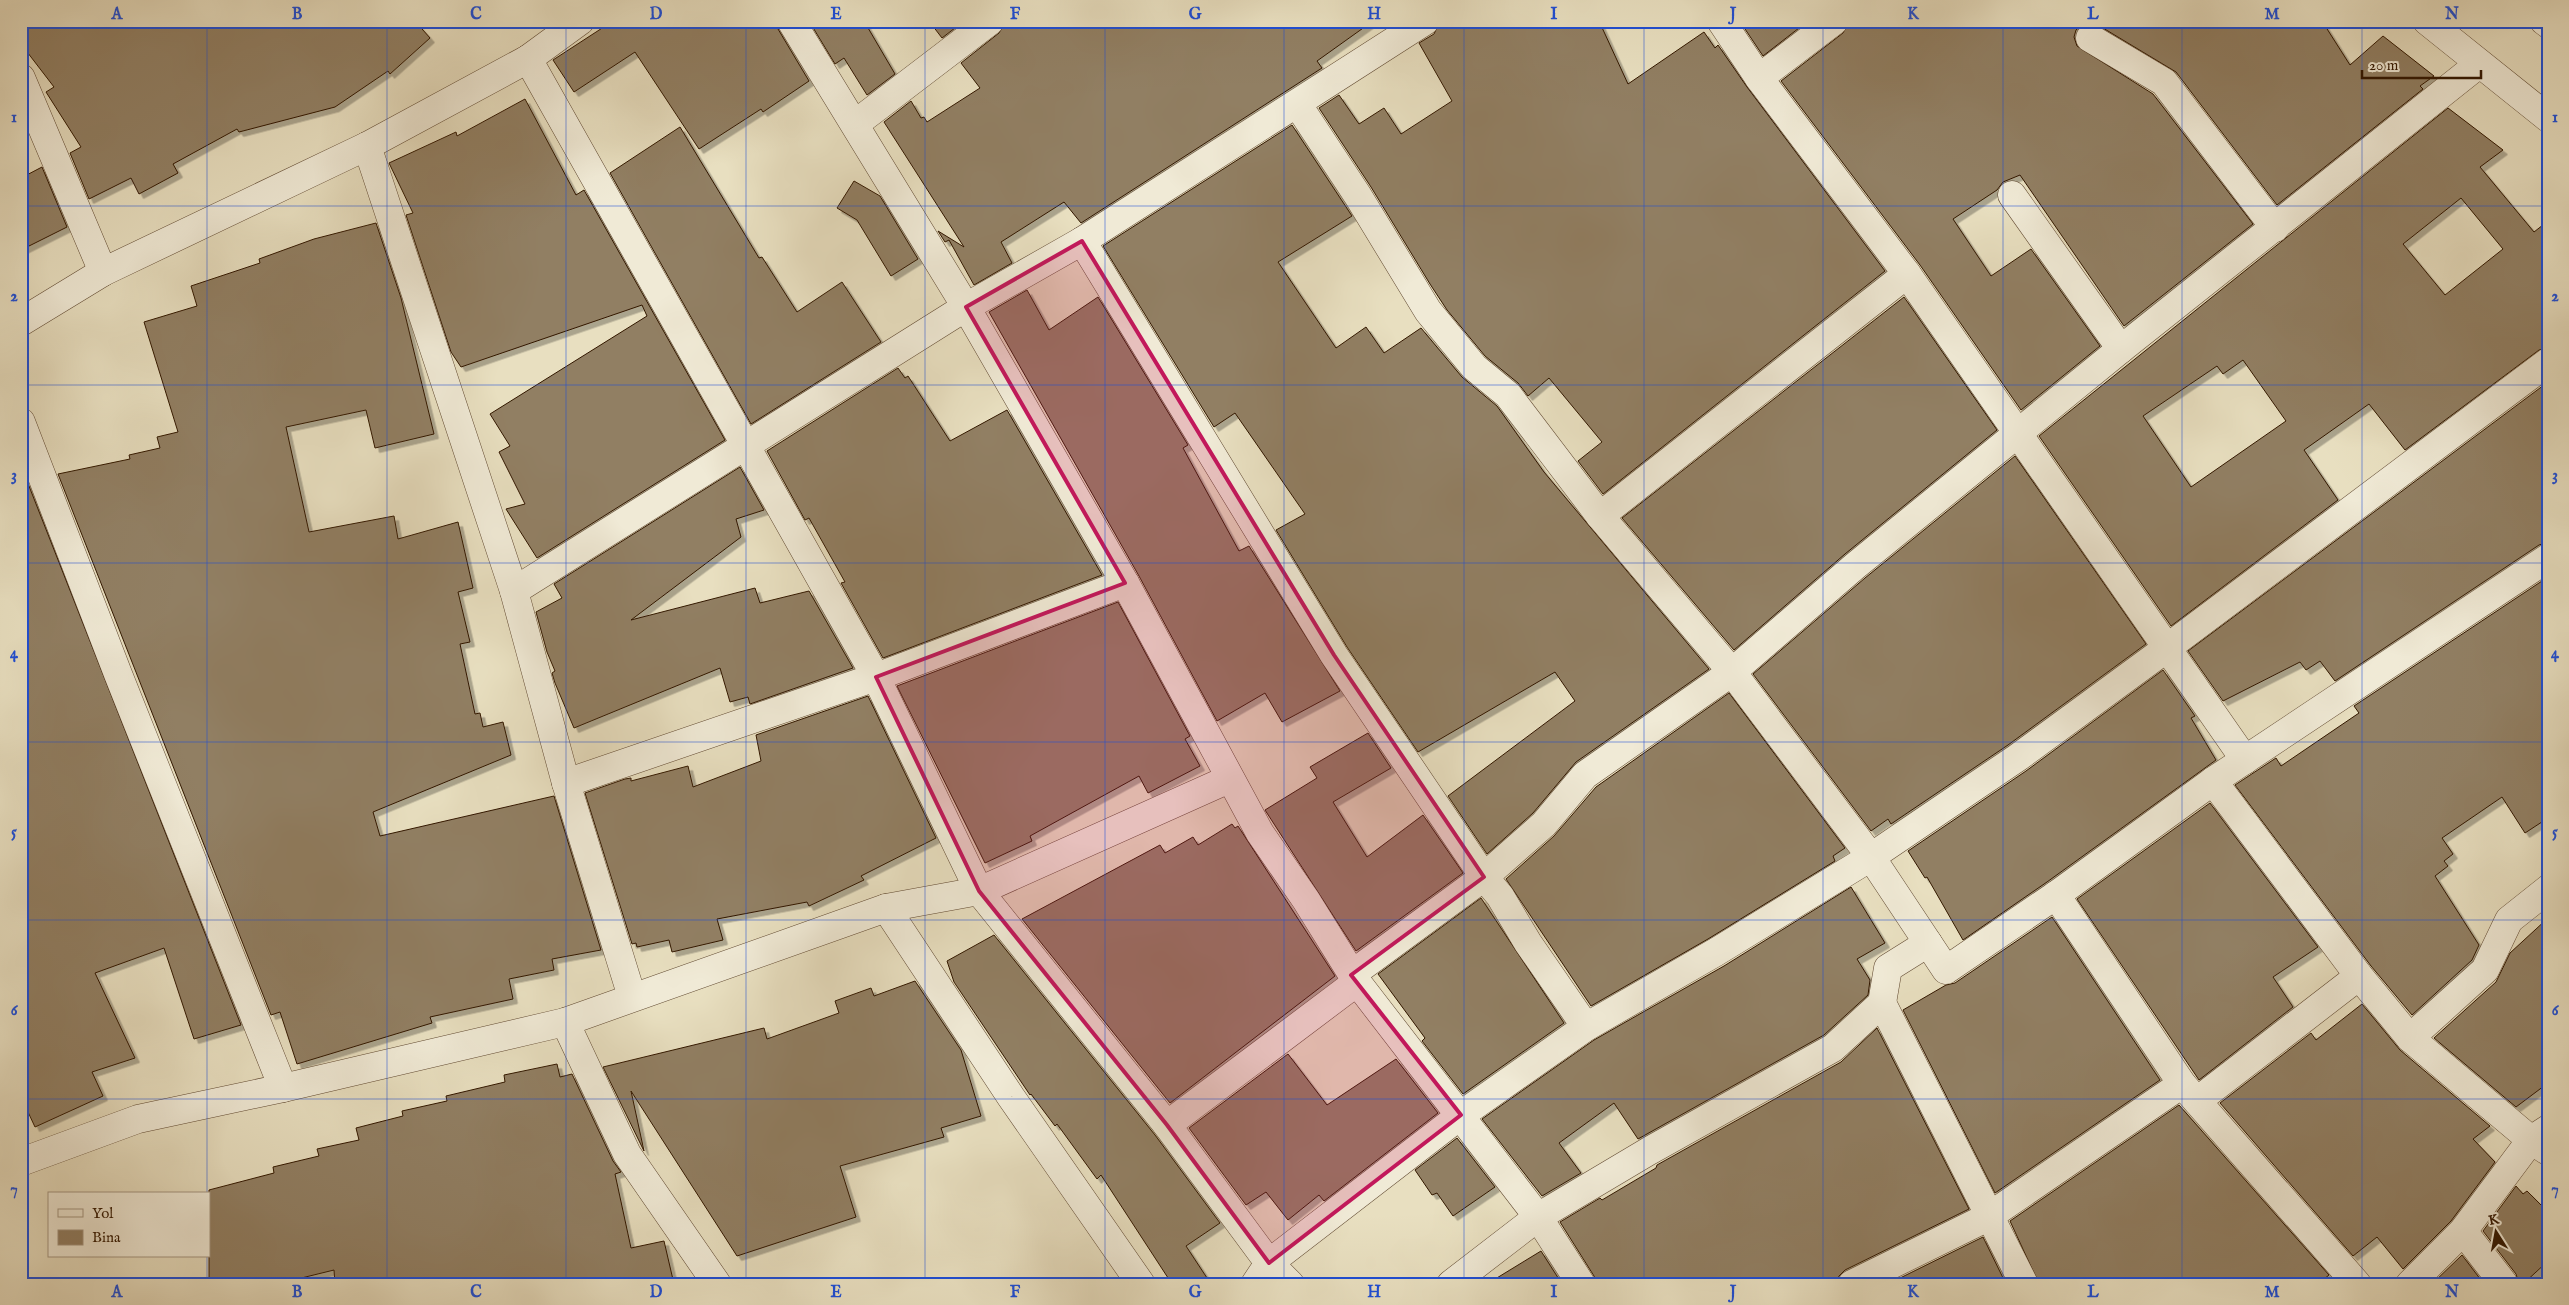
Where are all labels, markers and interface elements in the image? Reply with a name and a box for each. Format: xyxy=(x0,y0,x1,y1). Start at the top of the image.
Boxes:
text: A xyxy=(111,5,124,25)
text: B xyxy=(292,5,303,25)
text: C xyxy=(470,5,482,25)
text: D xyxy=(650,5,663,25)
text: E xyxy=(830,5,842,25)
text: F xyxy=(1010,5,1021,25)
text: G xyxy=(1189,5,1202,25)
text: H xyxy=(1367,5,1381,25)
text: I xyxy=(1551,5,1558,25)
text: J xyxy=(1728,5,1737,25)
text: K xyxy=(1907,5,1920,25)
text: L xyxy=(2087,5,2099,25)
text: M xyxy=(2264,5,2280,25)
text: N xyxy=(2444,5,2459,25)
scale bar xyxy=(2362,48,2480,80)
text: 20 m xyxy=(2369,56,2399,75)
text: 1 xyxy=(11,108,17,128)
text: 1 xyxy=(2552,108,2558,128)
text: 2 xyxy=(10,287,18,307)
text: 2 xyxy=(2551,287,2559,307)
text: 3 xyxy=(11,466,17,486)
text: 3 xyxy=(2552,466,2558,486)
text: 4 xyxy=(10,644,19,664)
text: 4 xyxy=(2551,644,2560,664)
text: 5 xyxy=(11,823,17,843)
text: 5 xyxy=(2552,823,2558,843)
text: 6 xyxy=(11,1001,19,1021)
text: 6 xyxy=(2552,1001,2560,1021)
text: 7 xyxy=(10,1180,18,1200)
text: 7 xyxy=(2551,1180,2559,1200)
legend xyxy=(48,1192,210,1258)
text: Yol xyxy=(92,1204,114,1223)
north arrow xyxy=(2472,1208,2522,1258)
text: K xyxy=(2487,1210,2501,1230)
text: Bina xyxy=(92,1228,121,1247)
text: A xyxy=(111,1283,124,1303)
text: B xyxy=(292,1283,303,1303)
text: C xyxy=(470,1283,482,1303)
text: D xyxy=(650,1283,663,1303)
text: E xyxy=(830,1283,842,1303)
text: F xyxy=(1010,1283,1021,1303)
text: G xyxy=(1189,1283,1202,1303)
text: H xyxy=(1367,1283,1381,1303)
text: I xyxy=(1551,1283,1558,1303)
text: J xyxy=(1728,1283,1737,1303)
text: K xyxy=(1907,1283,1920,1303)
text: L xyxy=(2087,1283,2099,1303)
text: M xyxy=(2264,1283,2280,1303)
text: N xyxy=(2444,1283,2459,1303)

